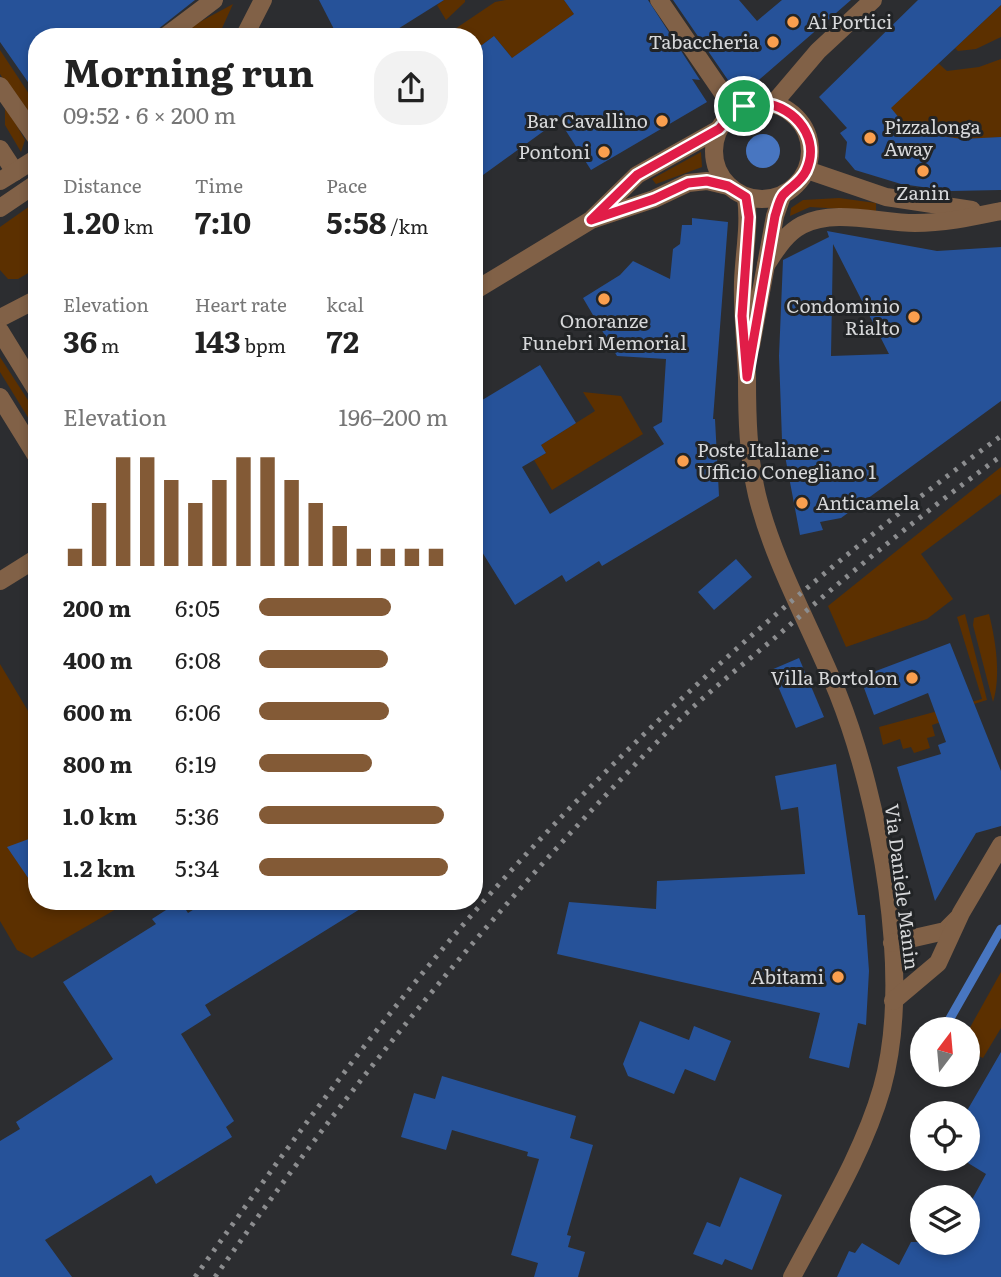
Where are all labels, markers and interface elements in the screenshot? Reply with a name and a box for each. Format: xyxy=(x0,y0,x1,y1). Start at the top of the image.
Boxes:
place label: Ai Portici xyxy=(807,7,892,35)
marker: Ai Portici xyxy=(785,14,801,30)
place label: Tabaccheria xyxy=(649,27,760,55)
marker: Tabaccheria xyxy=(765,34,781,50)
text: Morning run xyxy=(63,42,314,99)
button: share xyxy=(374,51,448,125)
pin xyxy=(714,76,774,136)
icon: arrive xyxy=(725,87,763,125)
text: 09:52 · 6 × 200 m xyxy=(63,97,236,131)
place label: Bar Cavallino xyxy=(526,106,648,134)
place label: Pizzalonga Away xyxy=(884,112,982,162)
marker: Bar Cavallino xyxy=(654,113,670,129)
marker: Pizzalonga Away xyxy=(862,130,878,146)
place label: Pontoni xyxy=(518,137,590,165)
marker: Pontoni xyxy=(596,144,612,160)
marker: Zanin xyxy=(915,163,931,179)
text: Distance xyxy=(63,171,142,199)
text: Time xyxy=(195,171,243,199)
text: Pace xyxy=(326,171,367,199)
place label: Zanin xyxy=(896,178,950,206)
text: 1.20 xyxy=(63,199,120,243)
text: 7:10 xyxy=(195,199,251,243)
text: 5:58 xyxy=(326,199,387,243)
text: km xyxy=(120,212,154,240)
text: /km xyxy=(387,212,428,240)
text: Elevation xyxy=(63,290,149,318)
text: Heart rate xyxy=(195,290,287,318)
text: kcal xyxy=(326,290,364,318)
marker: Onoranze Funebri Memorial xyxy=(596,291,612,307)
place label: Condominio Rialto xyxy=(786,291,900,341)
place label: Onoranze Funebri Memorial xyxy=(521,306,687,356)
marker: Condominio Rialto xyxy=(906,309,922,325)
text: 36 xyxy=(63,318,97,362)
text: 143 xyxy=(195,318,241,362)
text: 72 xyxy=(326,318,359,362)
text: m xyxy=(97,331,120,359)
text: bpm xyxy=(241,331,286,359)
text: Elevation xyxy=(63,399,167,433)
text: 196–200 m xyxy=(339,399,448,433)
place label: Poste Italiane - Ufficio Conegliano 1 xyxy=(697,435,876,485)
marker: Poste Italiane - Ufficio Conegliano 1 xyxy=(675,453,691,469)
place label: Anticamela xyxy=(816,488,920,516)
marker: Anticamela xyxy=(794,495,810,511)
text: 200 m xyxy=(63,590,131,624)
text: 6:05 xyxy=(175,590,220,624)
text: 400 m xyxy=(63,642,133,676)
text: 6:08 xyxy=(175,642,221,676)
place label: Villa Bortolon xyxy=(771,663,898,691)
marker: Villa Bortolon xyxy=(904,670,920,686)
text: 600 m xyxy=(63,694,132,728)
text: 6:06 xyxy=(175,694,221,728)
text: 800 m xyxy=(63,746,132,780)
text: 6:19 xyxy=(175,746,216,780)
text: 1.0 km xyxy=(63,798,137,832)
text: 5:36 xyxy=(175,798,219,832)
street label: Via Daniele Manin xyxy=(879,802,927,972)
text: 1.2 km xyxy=(63,850,135,884)
text: 5:34 xyxy=(175,850,219,884)
place label: Abitami xyxy=(751,962,824,990)
marker: Abitami xyxy=(830,969,846,985)
north arrow xyxy=(910,1017,980,1087)
map controls xyxy=(910,1017,980,1255)
button: locate xyxy=(910,1101,980,1171)
button: layers xyxy=(910,1185,980,1255)

